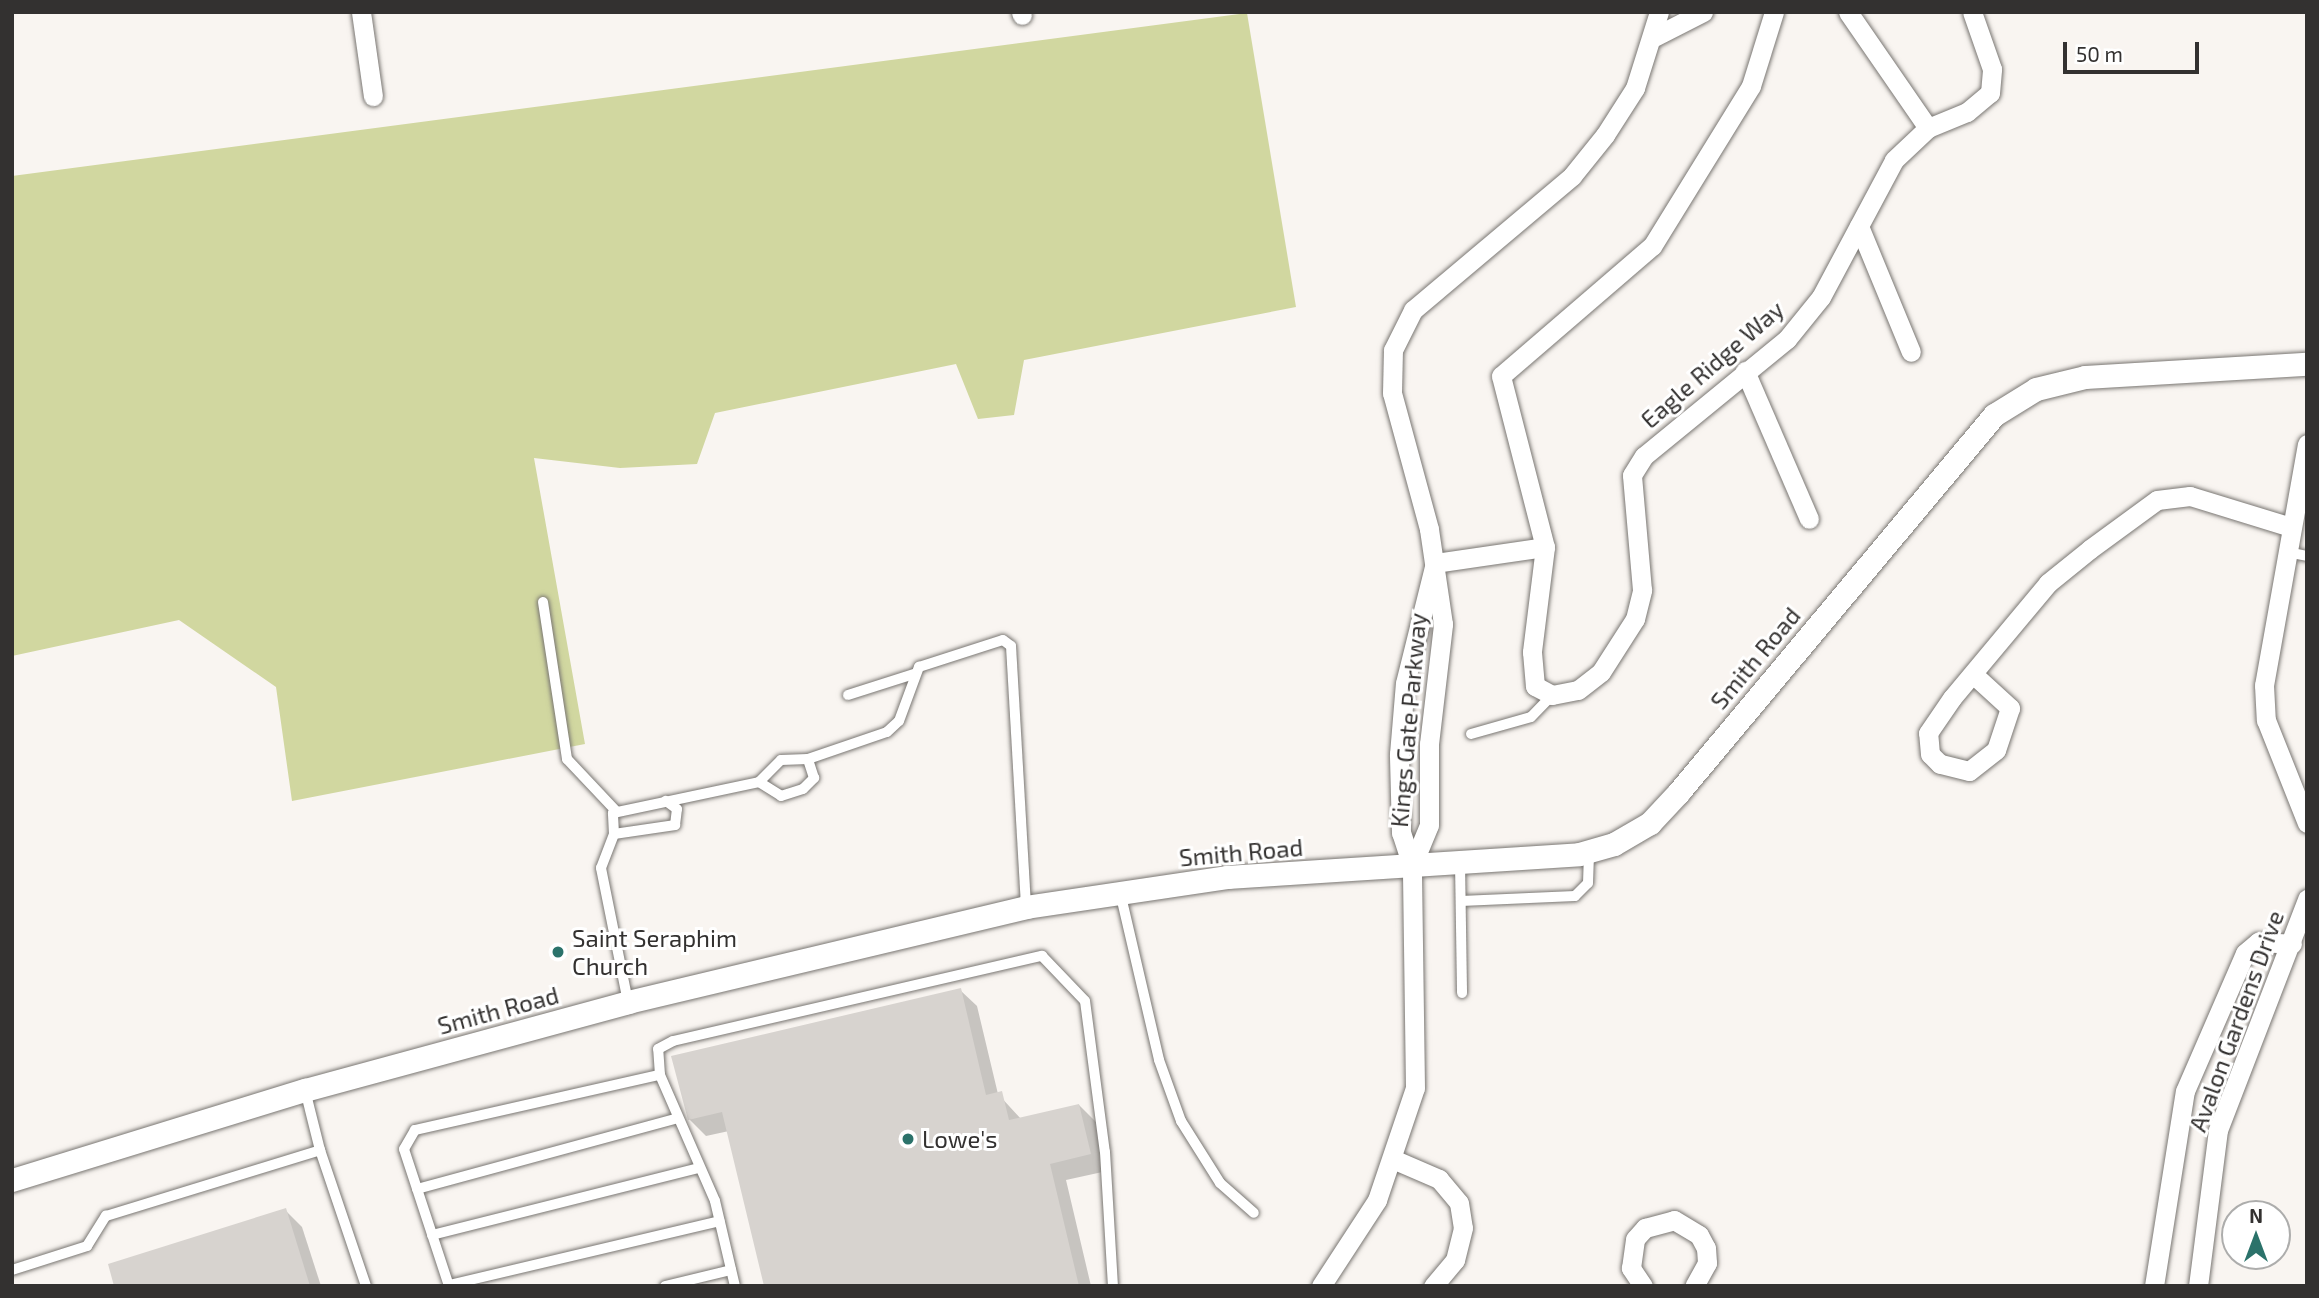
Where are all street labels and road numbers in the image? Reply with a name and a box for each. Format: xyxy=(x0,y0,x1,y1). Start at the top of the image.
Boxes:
street label: Eagle Ridge Way xyxy=(1635,294,1789,434)
street label: Smith Road xyxy=(1704,601,1806,715)
street label: Kings Gate Parkway xyxy=(1384,612,1432,828)
street label: Smith Road xyxy=(1178,832,1304,872)
street label: Avalon Gardens Drive xyxy=(2183,907,2289,1135)
street label: Smith Road xyxy=(434,980,562,1040)

